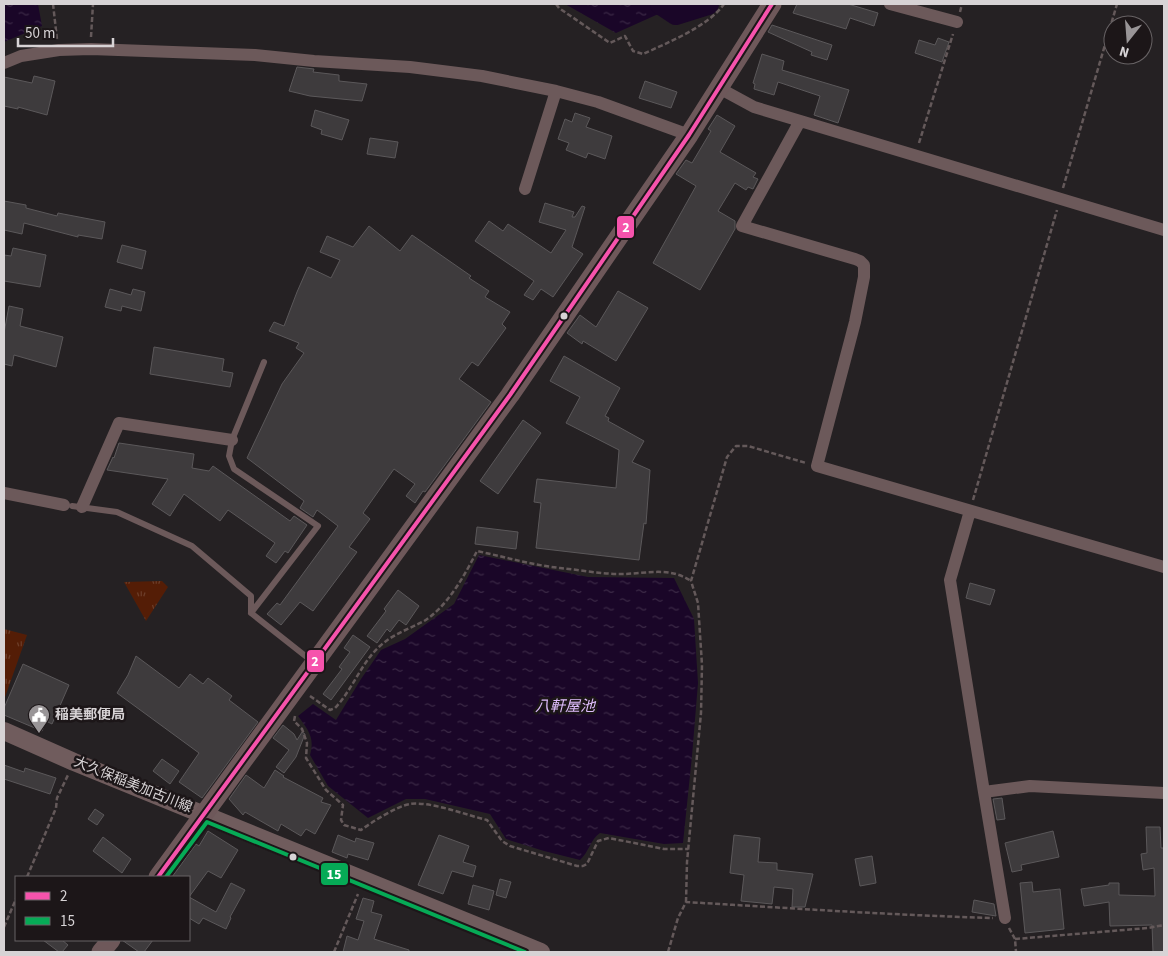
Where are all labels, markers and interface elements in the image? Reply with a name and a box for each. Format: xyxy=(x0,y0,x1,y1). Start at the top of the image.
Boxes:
scale bar xyxy=(18,15,112,47)
north arrow xyxy=(1103,15,1153,65)
text: 50 m xyxy=(25,23,55,44)
text: N xyxy=(1117,41,1132,62)
line badge: 2 xyxy=(616,215,635,239)
text: 2 xyxy=(622,218,630,238)
unlabelled marker xyxy=(559,311,569,321)
line badge: 2 xyxy=(306,649,325,673)
text: 2 xyxy=(311,652,319,672)
water label: 八軒屋池 xyxy=(535,696,597,717)
public building icon: 稲美郵便局 xyxy=(27,703,51,734)
place label: 稲美郵便局 xyxy=(55,705,125,725)
street label: 大久保稲美加古川線 xyxy=(71,752,195,818)
unlabelled marker xyxy=(288,852,298,862)
line badge: 15 xyxy=(320,862,349,886)
text: 15 xyxy=(327,865,341,885)
legend xyxy=(15,876,190,941)
text: 2 xyxy=(60,886,67,907)
text: 15 xyxy=(60,911,75,932)

